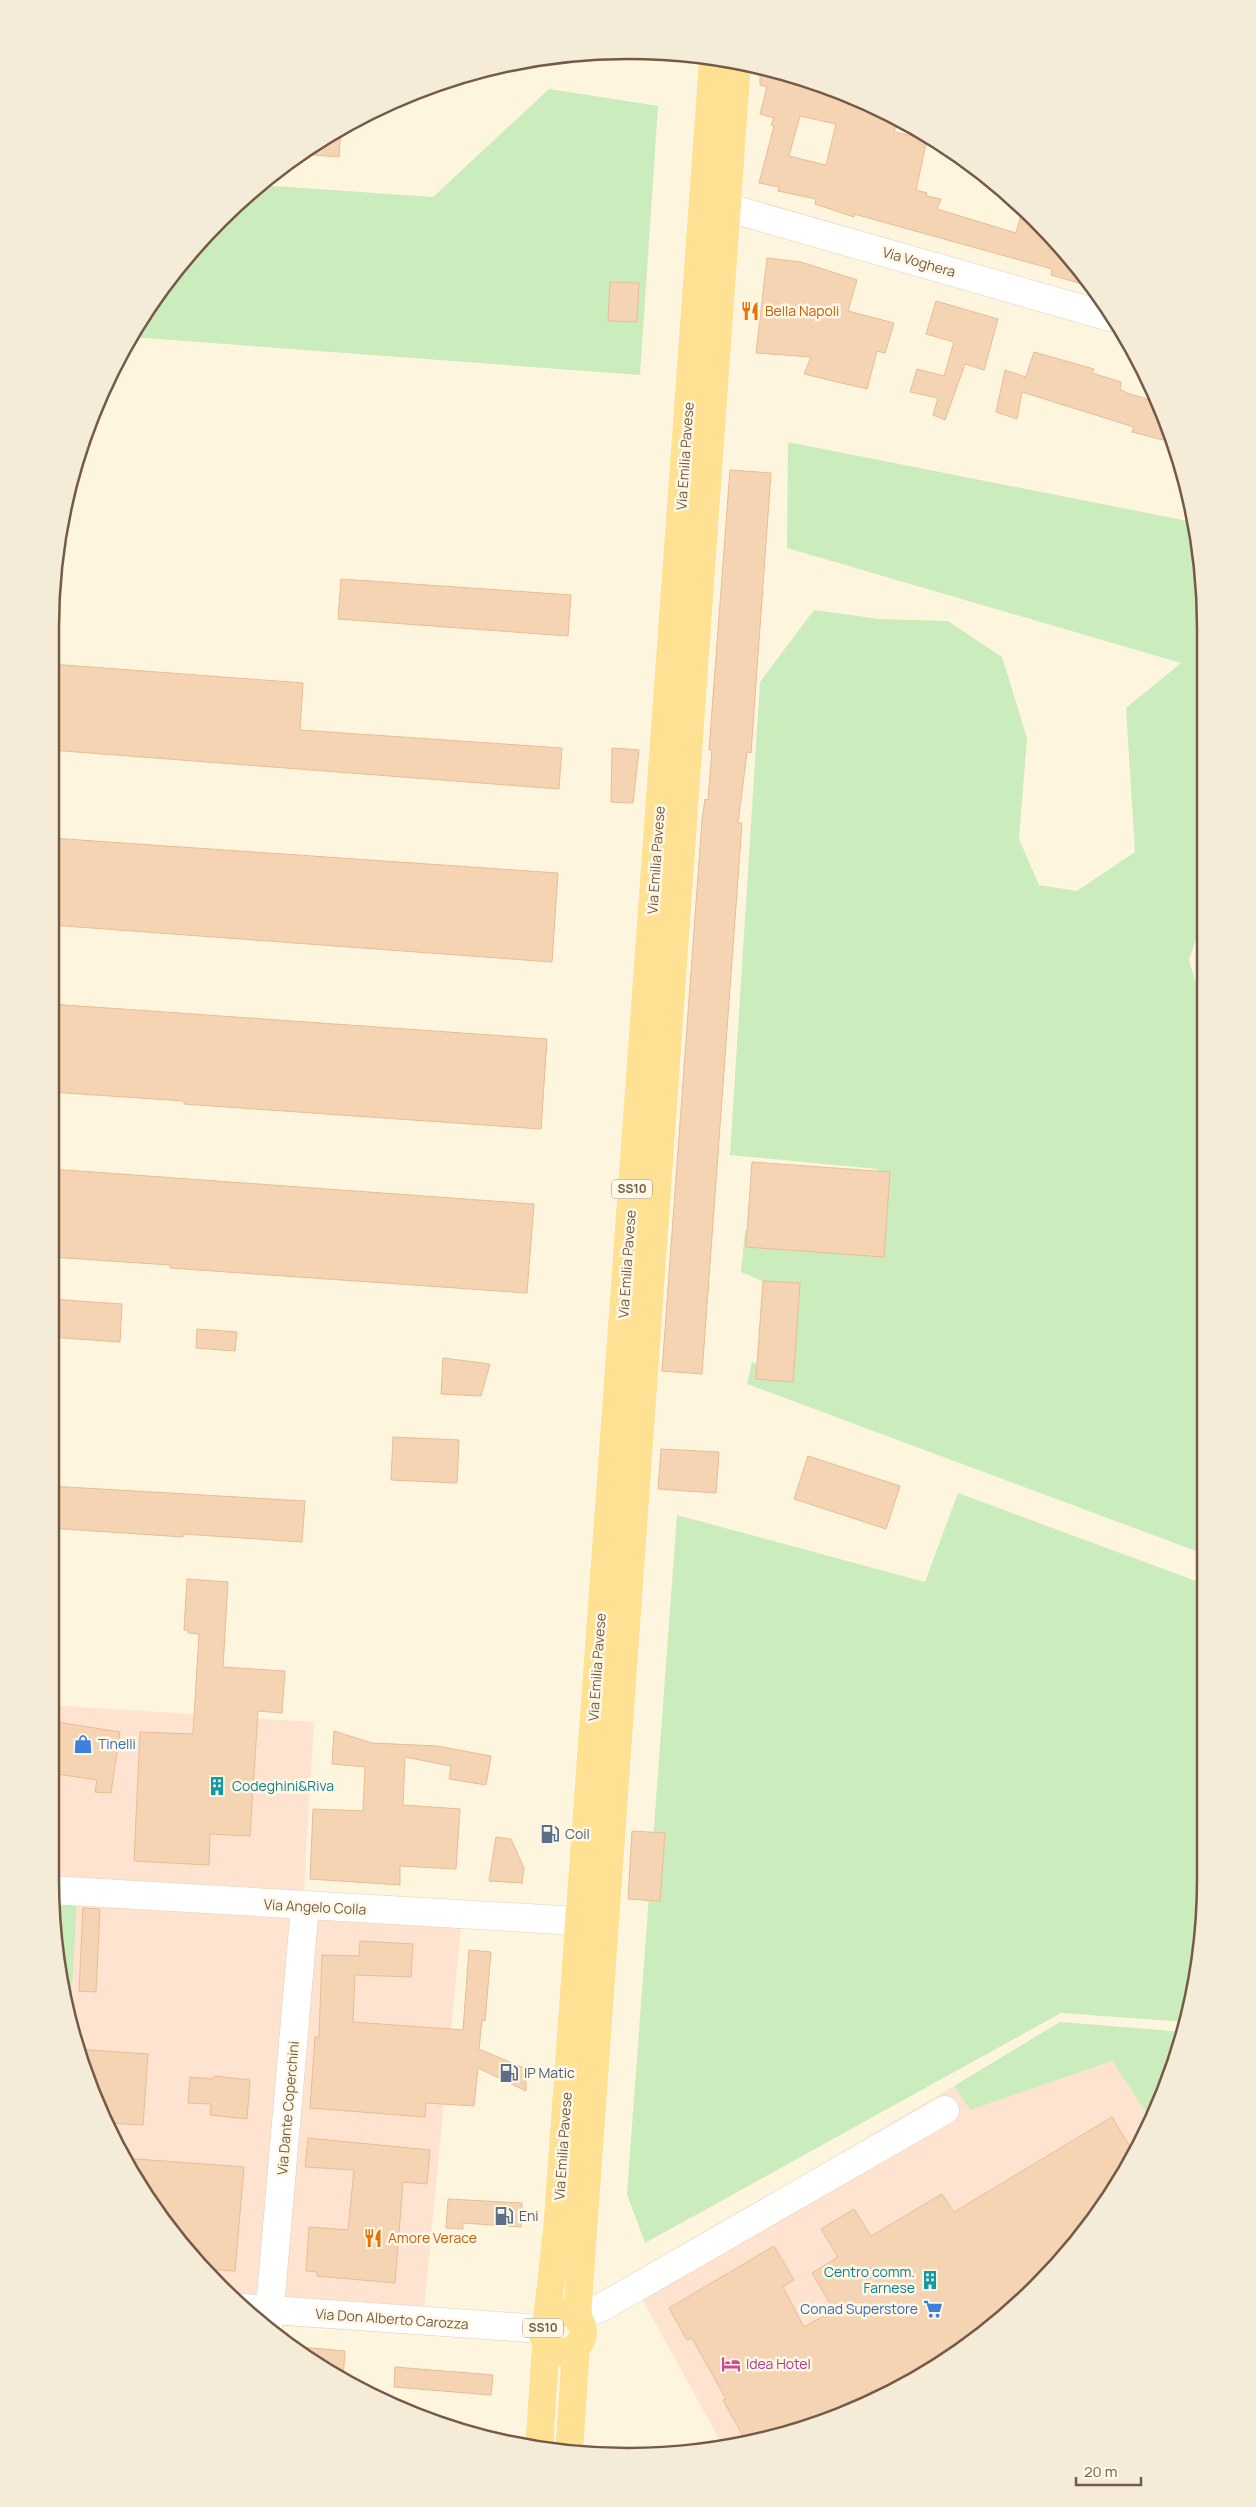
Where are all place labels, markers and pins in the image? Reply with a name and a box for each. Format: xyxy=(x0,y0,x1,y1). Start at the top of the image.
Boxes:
restaurant icon: Bella Napoli xyxy=(739,300,761,322)
place label: Bella Napoli xyxy=(765,301,839,320)
shop icon: Tinelli xyxy=(72,1733,94,1755)
place label: Tinelli xyxy=(98,1734,136,1753)
building icon: Codeghini&Riva xyxy=(206,1775,228,1797)
place label: Codeghini&Riva xyxy=(232,1776,334,1795)
fuel station icon: Coil xyxy=(539,1823,561,1845)
place label: Coil xyxy=(565,1824,590,1843)
fuel station icon: IP Matic xyxy=(498,2062,520,2084)
place label: IP Matic xyxy=(524,2063,575,2082)
fuel station icon: Eni xyxy=(493,2205,515,2227)
place label: Eni xyxy=(519,2206,539,2225)
restaurant icon: Amore Verace xyxy=(362,2227,384,2249)
place label: Amore Verace xyxy=(388,2228,477,2247)
place label: Centro comm. Farnese xyxy=(824,2262,915,2297)
building icon: Centro comm. Farnese xyxy=(919,2269,941,2291)
supermarket icon: Conad Superstore xyxy=(922,2298,944,2320)
place label: Conad Superstore xyxy=(800,2299,918,2318)
hotel icon: Idea Hotel xyxy=(720,2353,742,2375)
place label: Idea Hotel xyxy=(746,2354,811,2373)

